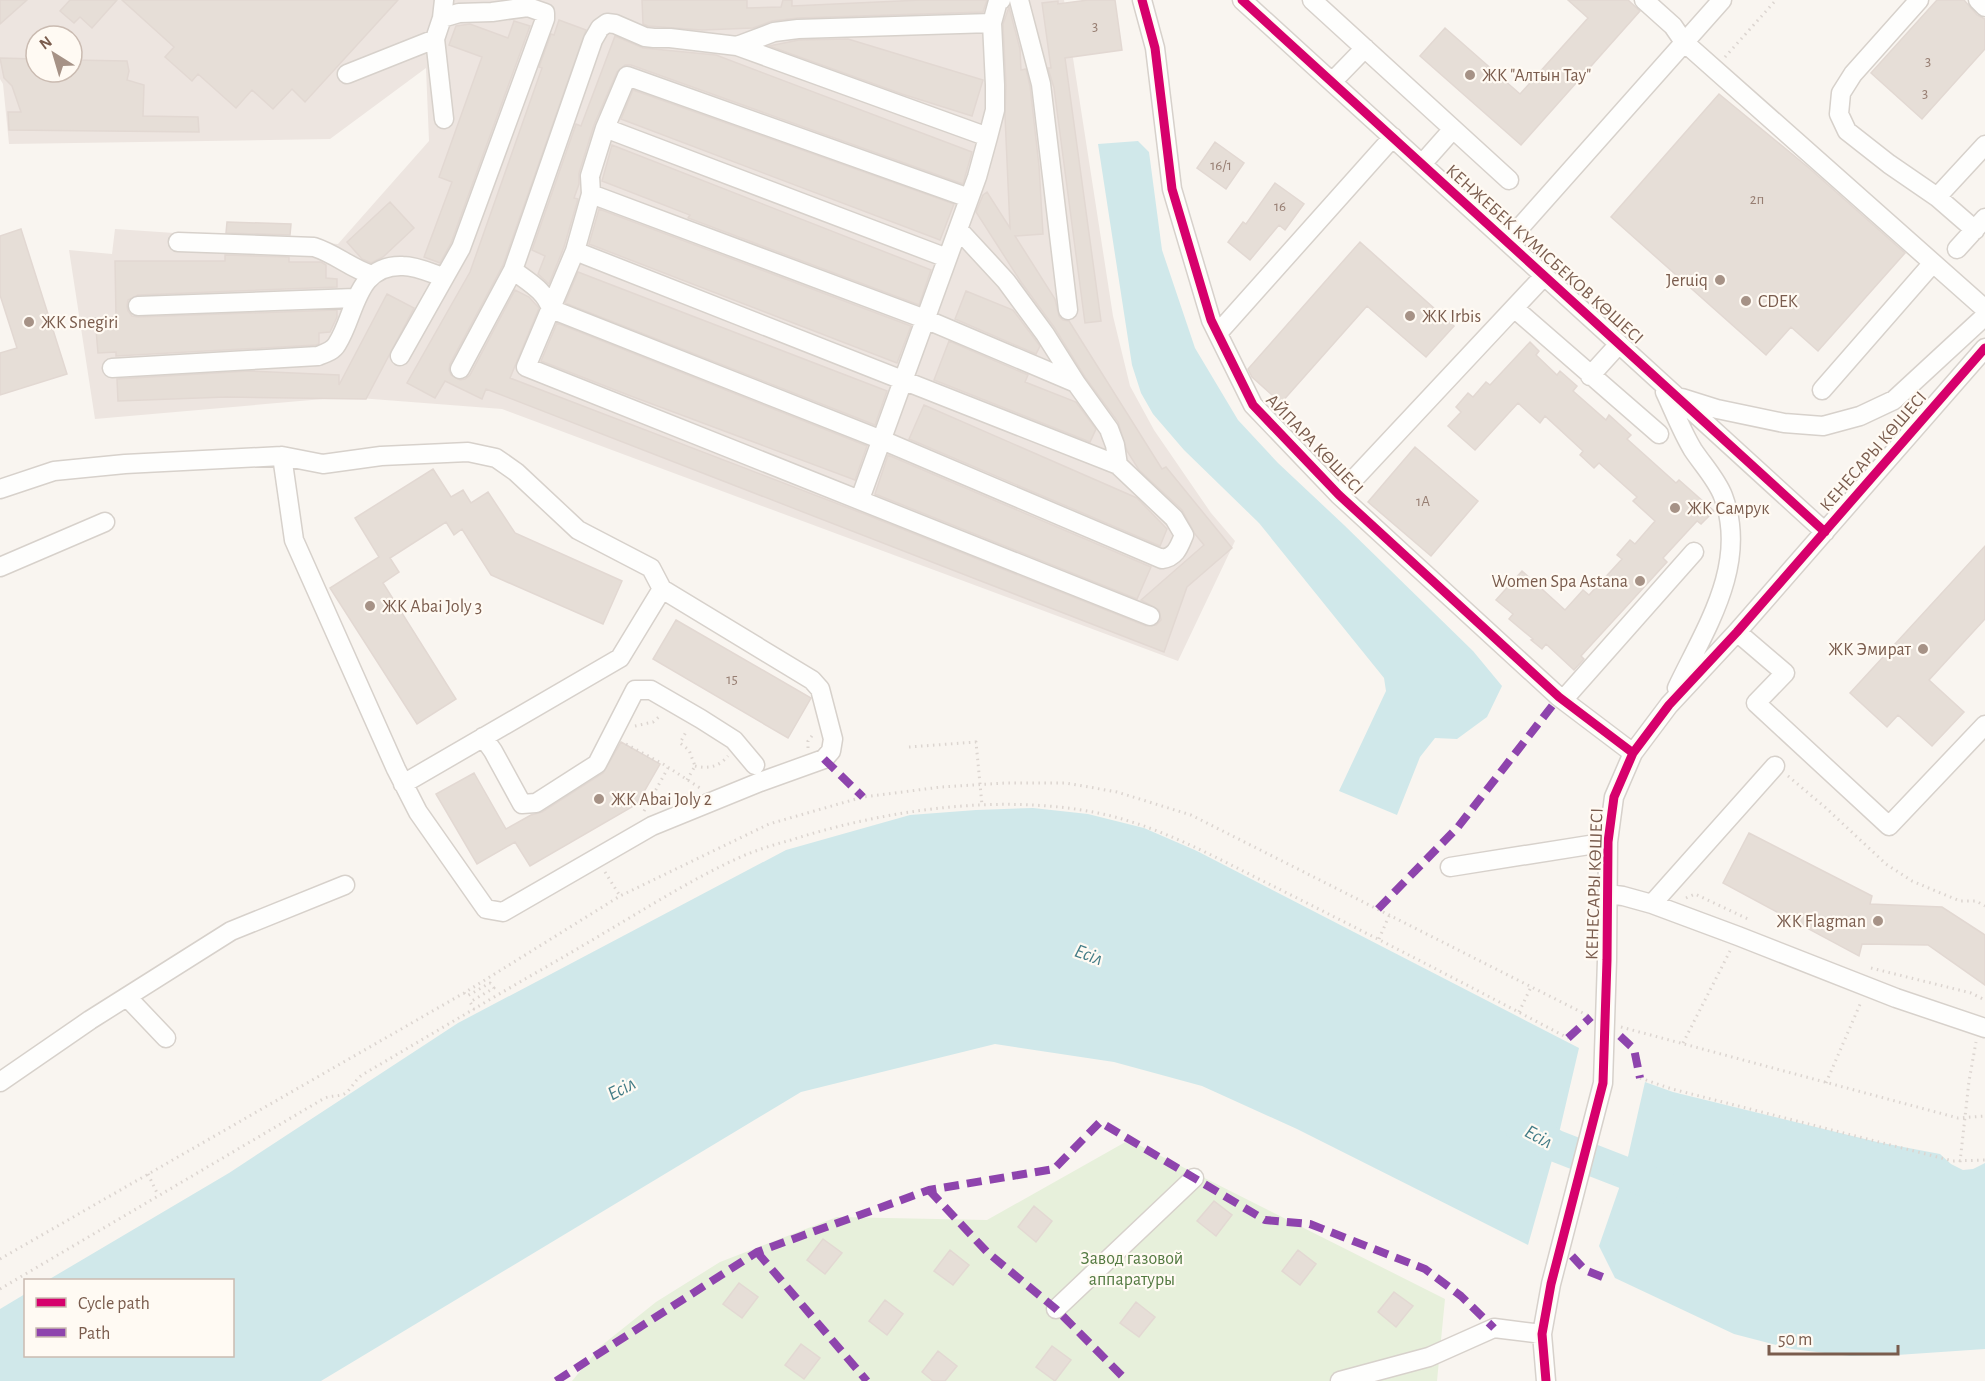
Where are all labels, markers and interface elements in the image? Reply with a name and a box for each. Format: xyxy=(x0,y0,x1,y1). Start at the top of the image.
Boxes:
house number: 3 xyxy=(1092,19,1098,34)
north arrow xyxy=(24,24,84,84)
text: N xyxy=(36,33,55,53)
house number: 3 xyxy=(1925,54,1931,69)
place label: ЖК "Алтын Тау" xyxy=(1482,67,1591,85)
marker: ЖК "Алтын Тау" xyxy=(1463,68,1477,82)
house number: 3 xyxy=(1922,86,1928,101)
house number: 16/1 xyxy=(1210,158,1232,173)
street label: КЕНЖЕБЕК КҮМІСБЕКОВ КӨШЕСІ xyxy=(1442,161,1647,348)
house number: 2п xyxy=(1750,192,1764,207)
house number: 16 xyxy=(1274,199,1286,214)
place label: Jeruiq xyxy=(1666,272,1708,290)
marker: Jeruiq xyxy=(1713,273,1727,287)
place label: CDEK xyxy=(1758,293,1798,311)
marker: CDEK xyxy=(1739,294,1753,308)
place label: ЖК Irbis xyxy=(1422,308,1481,326)
marker: ЖК Irbis xyxy=(1403,309,1417,323)
place label: ЖК Snegiri xyxy=(41,314,118,332)
marker: ЖК Snegiri xyxy=(22,315,36,329)
street label: КЕНЕСАРЫ КӨШЕСІ xyxy=(1817,388,1931,515)
street label: АЙПАРА КӨШЕСІ xyxy=(1262,390,1368,498)
house number: 1А xyxy=(1416,494,1430,509)
place label: ЖК Самрук xyxy=(1687,500,1770,518)
marker: ЖК Самрук xyxy=(1668,501,1682,515)
place label: Women Spa Astana xyxy=(1492,573,1628,591)
marker: Women Spa Astana xyxy=(1633,574,1647,588)
place label: ЖК Abai Joly 3 xyxy=(382,598,482,616)
marker: ЖК Abai Joly 3 xyxy=(363,599,377,613)
place label: ЖК Эмират xyxy=(1828,641,1912,659)
marker: ЖК Эмират xyxy=(1916,642,1930,656)
house number: 15 xyxy=(726,672,738,687)
place label: ЖК Abai Joly 2 xyxy=(611,791,712,809)
marker: ЖК Abai Joly 2 xyxy=(592,792,606,806)
street label: КЕНЕСАРЫ КӨШЕСІ xyxy=(1583,808,1607,960)
place label: ЖК Flagman xyxy=(1777,913,1866,931)
marker: ЖК Flagman xyxy=(1871,914,1885,928)
water label: Есіл xyxy=(1072,941,1105,969)
water label: Есіл xyxy=(604,1073,639,1104)
water label: Есіл xyxy=(1521,1121,1556,1152)
park label: Завод газовой аппаратуры xyxy=(1081,1250,1183,1289)
legend xyxy=(24,1279,234,1357)
text: Cycle path xyxy=(78,1295,150,1313)
scale bar xyxy=(1769,1318,1898,1356)
text: Path xyxy=(78,1325,110,1343)
text: 50 m xyxy=(1778,1331,1812,1349)

